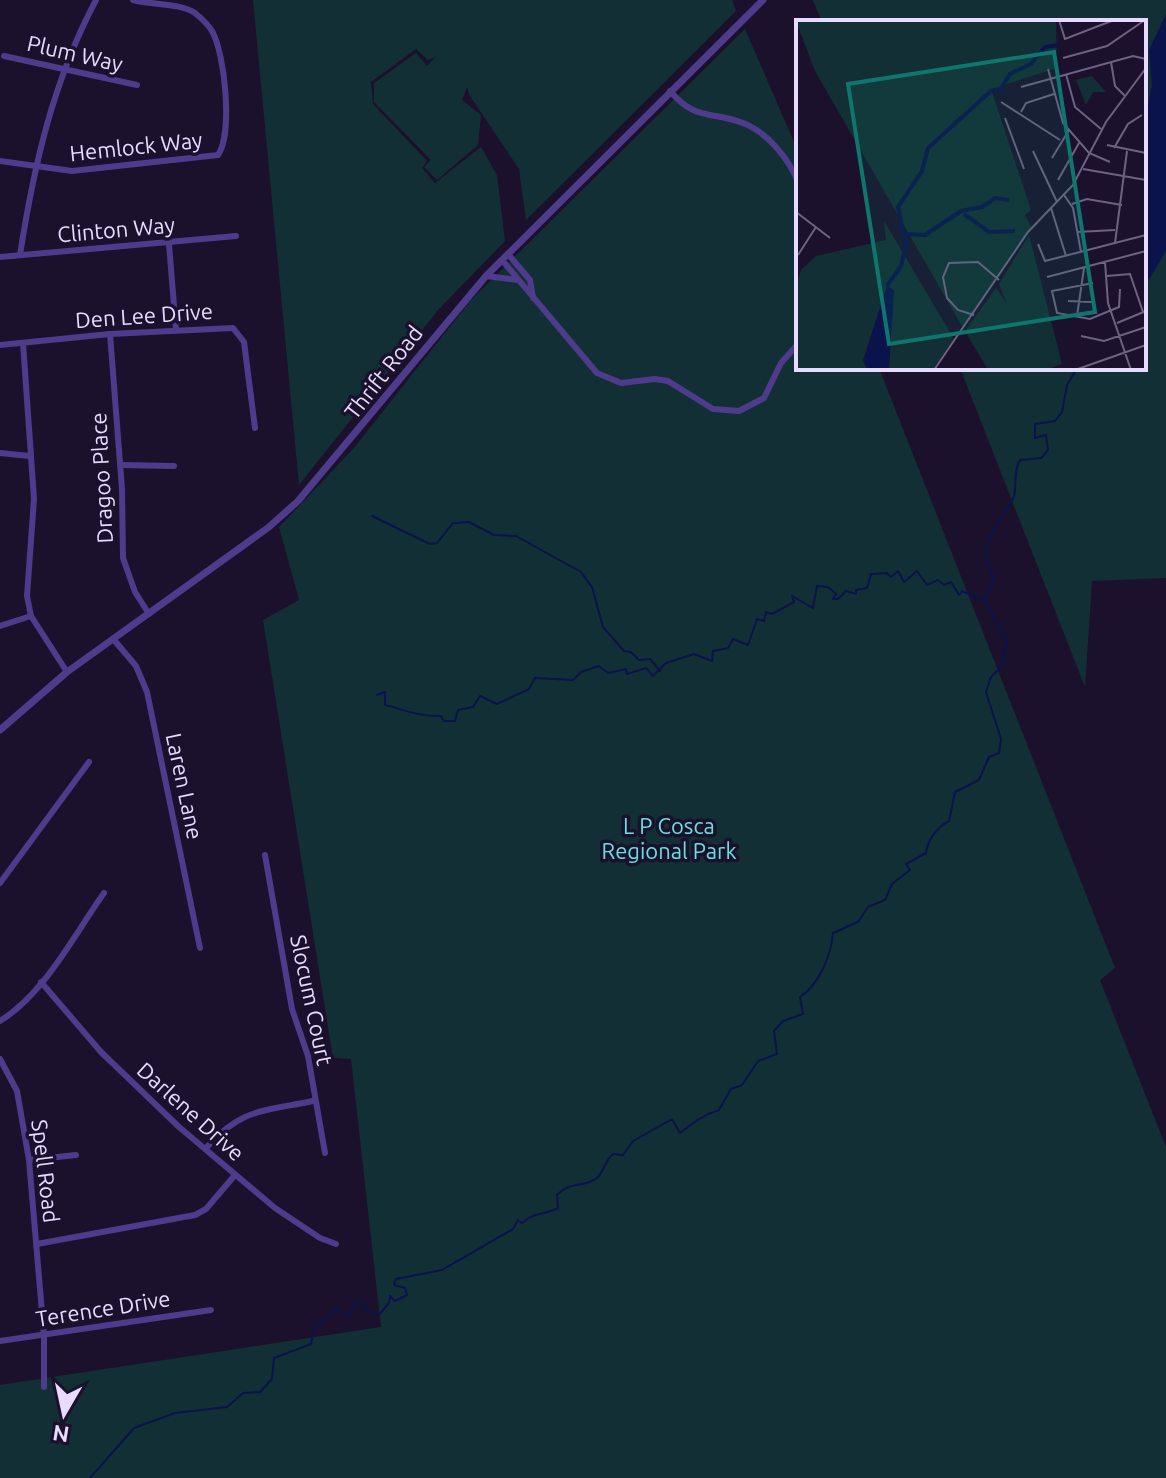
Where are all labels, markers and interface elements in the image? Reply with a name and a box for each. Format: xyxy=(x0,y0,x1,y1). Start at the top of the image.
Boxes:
inset map xyxy=(796,20,1146,370)
street label: Plum Way xyxy=(25,30,126,76)
street label: Hemlock Way xyxy=(68,127,204,165)
street label: Clinton Way xyxy=(56,211,176,247)
street label: Den Lee Drive xyxy=(74,298,214,332)
street label: Thrift Road xyxy=(339,320,427,424)
street label: Dragoo Place xyxy=(85,412,117,544)
street label: Laren Lane xyxy=(162,731,208,841)
park label: L P Cosca Regional Park xyxy=(601,813,737,863)
street label: Slocum Court xyxy=(286,932,338,1068)
street label: Darlene Drive xyxy=(133,1057,249,1165)
street label: Spell Road xyxy=(27,1118,65,1224)
street label: Terence Drive xyxy=(34,1285,172,1331)
north arrow xyxy=(24,1374,104,1454)
text: N xyxy=(51,1421,71,1448)

